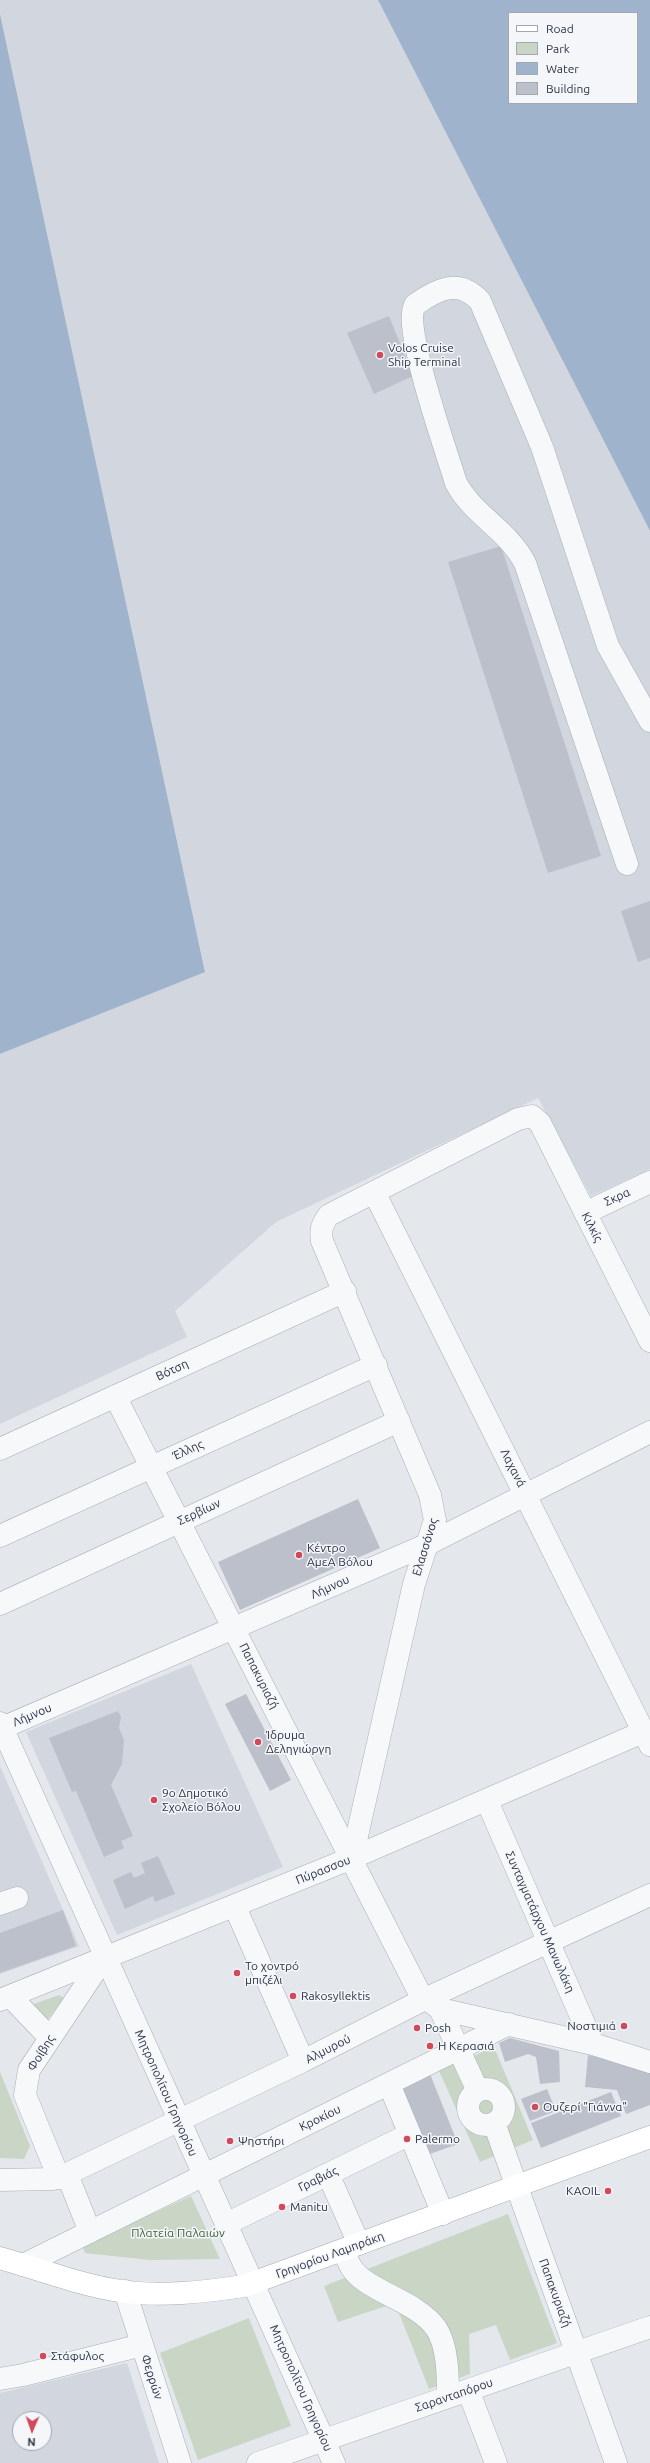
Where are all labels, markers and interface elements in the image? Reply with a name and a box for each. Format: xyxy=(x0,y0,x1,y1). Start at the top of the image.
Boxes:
legend xyxy=(508,12,638,104)
text: Road xyxy=(546,22,574,35)
text: Park xyxy=(546,42,570,55)
text: Water xyxy=(546,62,579,75)
text: Building xyxy=(546,82,590,95)
place label: Volos Cruise Ship Terminal xyxy=(388,341,461,369)
marker: Volos Cruise Ship Terminal xyxy=(375,350,385,360)
street label: Σκρα xyxy=(602,1185,632,1209)
street label: Κιλκίς xyxy=(578,1210,606,1244)
street label: Βότση xyxy=(154,1356,190,1384)
street label: Έλλης xyxy=(170,1437,206,1463)
street label: Λαχανά xyxy=(497,1446,529,1490)
street label: Σερβίων xyxy=(175,1496,223,1528)
street label: Ελασσόνος xyxy=(409,1516,441,1578)
place label: Κέντρο ΑμεΑ Βόλου xyxy=(307,1541,373,1569)
marker: Κέντρο ΑμεΑ Βόλου xyxy=(294,1550,304,1560)
street label: Λήμνου xyxy=(308,1572,352,1602)
street label: Παπακυριαζή xyxy=(236,1641,282,1711)
street label: Λήμνου xyxy=(10,1700,54,1730)
place label: Ίδρυμα Δεληγιώργη xyxy=(266,1728,331,1756)
marker: Ίδρυμα Δεληγιώργη xyxy=(253,1737,263,1747)
place label: 9ο Δημοτικό Σχολείο Βόλου xyxy=(162,1786,241,1814)
marker: 9ο Δημοτικό Σχολείο Βόλου xyxy=(149,1795,159,1805)
street label: Συνταγματάρχου Μανωλάκη xyxy=(502,1849,578,1995)
street label: Πύρασσου xyxy=(293,1852,353,1888)
place label: Το χοντρό μπιζέλι xyxy=(245,1959,299,1987)
marker: Το χοντρό μπιζέλι xyxy=(232,1968,242,1978)
place label: Rakosyllektis xyxy=(301,1989,370,2003)
marker: Rakosyllektis xyxy=(288,1991,298,2001)
place label: Νοστιμιά xyxy=(567,2019,616,2033)
place label: Posh xyxy=(425,2021,451,2035)
marker: Νοστιμιά xyxy=(619,2021,629,2031)
marker: Posh xyxy=(412,2023,422,2033)
street label: Μητροπολίτου Γρηγορίου xyxy=(132,2028,200,2158)
street label: Φοίβης xyxy=(24,2032,58,2074)
street label: Αλμυρού xyxy=(303,2032,353,2066)
place label: Η Κερασιά xyxy=(438,2039,494,2053)
marker: Η Κερασιά xyxy=(425,2041,435,2051)
place label: Ουζερί "Γιάννα" xyxy=(543,2100,627,2114)
street label: Κροκίου xyxy=(297,2102,343,2134)
marker: Ουζερί "Γιάννα" xyxy=(530,2102,540,2112)
place label: Palermo xyxy=(415,2132,460,2146)
place label: Ψηστήρι xyxy=(238,2134,284,2148)
marker: Palermo xyxy=(402,2134,412,2144)
marker: Ψηστήρι xyxy=(225,2136,235,2146)
street label: Γραβιάς xyxy=(296,2163,340,2195)
place label: KAOIL xyxy=(566,2184,600,2198)
marker: KAOIL xyxy=(603,2186,613,2196)
place label: Manitu xyxy=(290,2200,328,2214)
marker: Manitu xyxy=(277,2202,287,2212)
park label: Πλατεία Παλαιών xyxy=(131,2226,225,2240)
street label: Γρηγορίου Λαμπράκη xyxy=(274,2229,386,2281)
street label: Παπακυριαζή xyxy=(536,2257,574,2329)
street label: Μητροπολίτου Γρηγορίου xyxy=(267,2323,335,2453)
place label: Στάφυλος xyxy=(51,2349,104,2363)
marker: Στάφυλος xyxy=(38,2351,48,2361)
street label: Φερρών xyxy=(138,2353,166,2401)
street label: Σαρανταπόρου xyxy=(413,2375,495,2415)
north arrow xyxy=(12,2411,52,2451)
text: N xyxy=(27,2436,36,2448)

